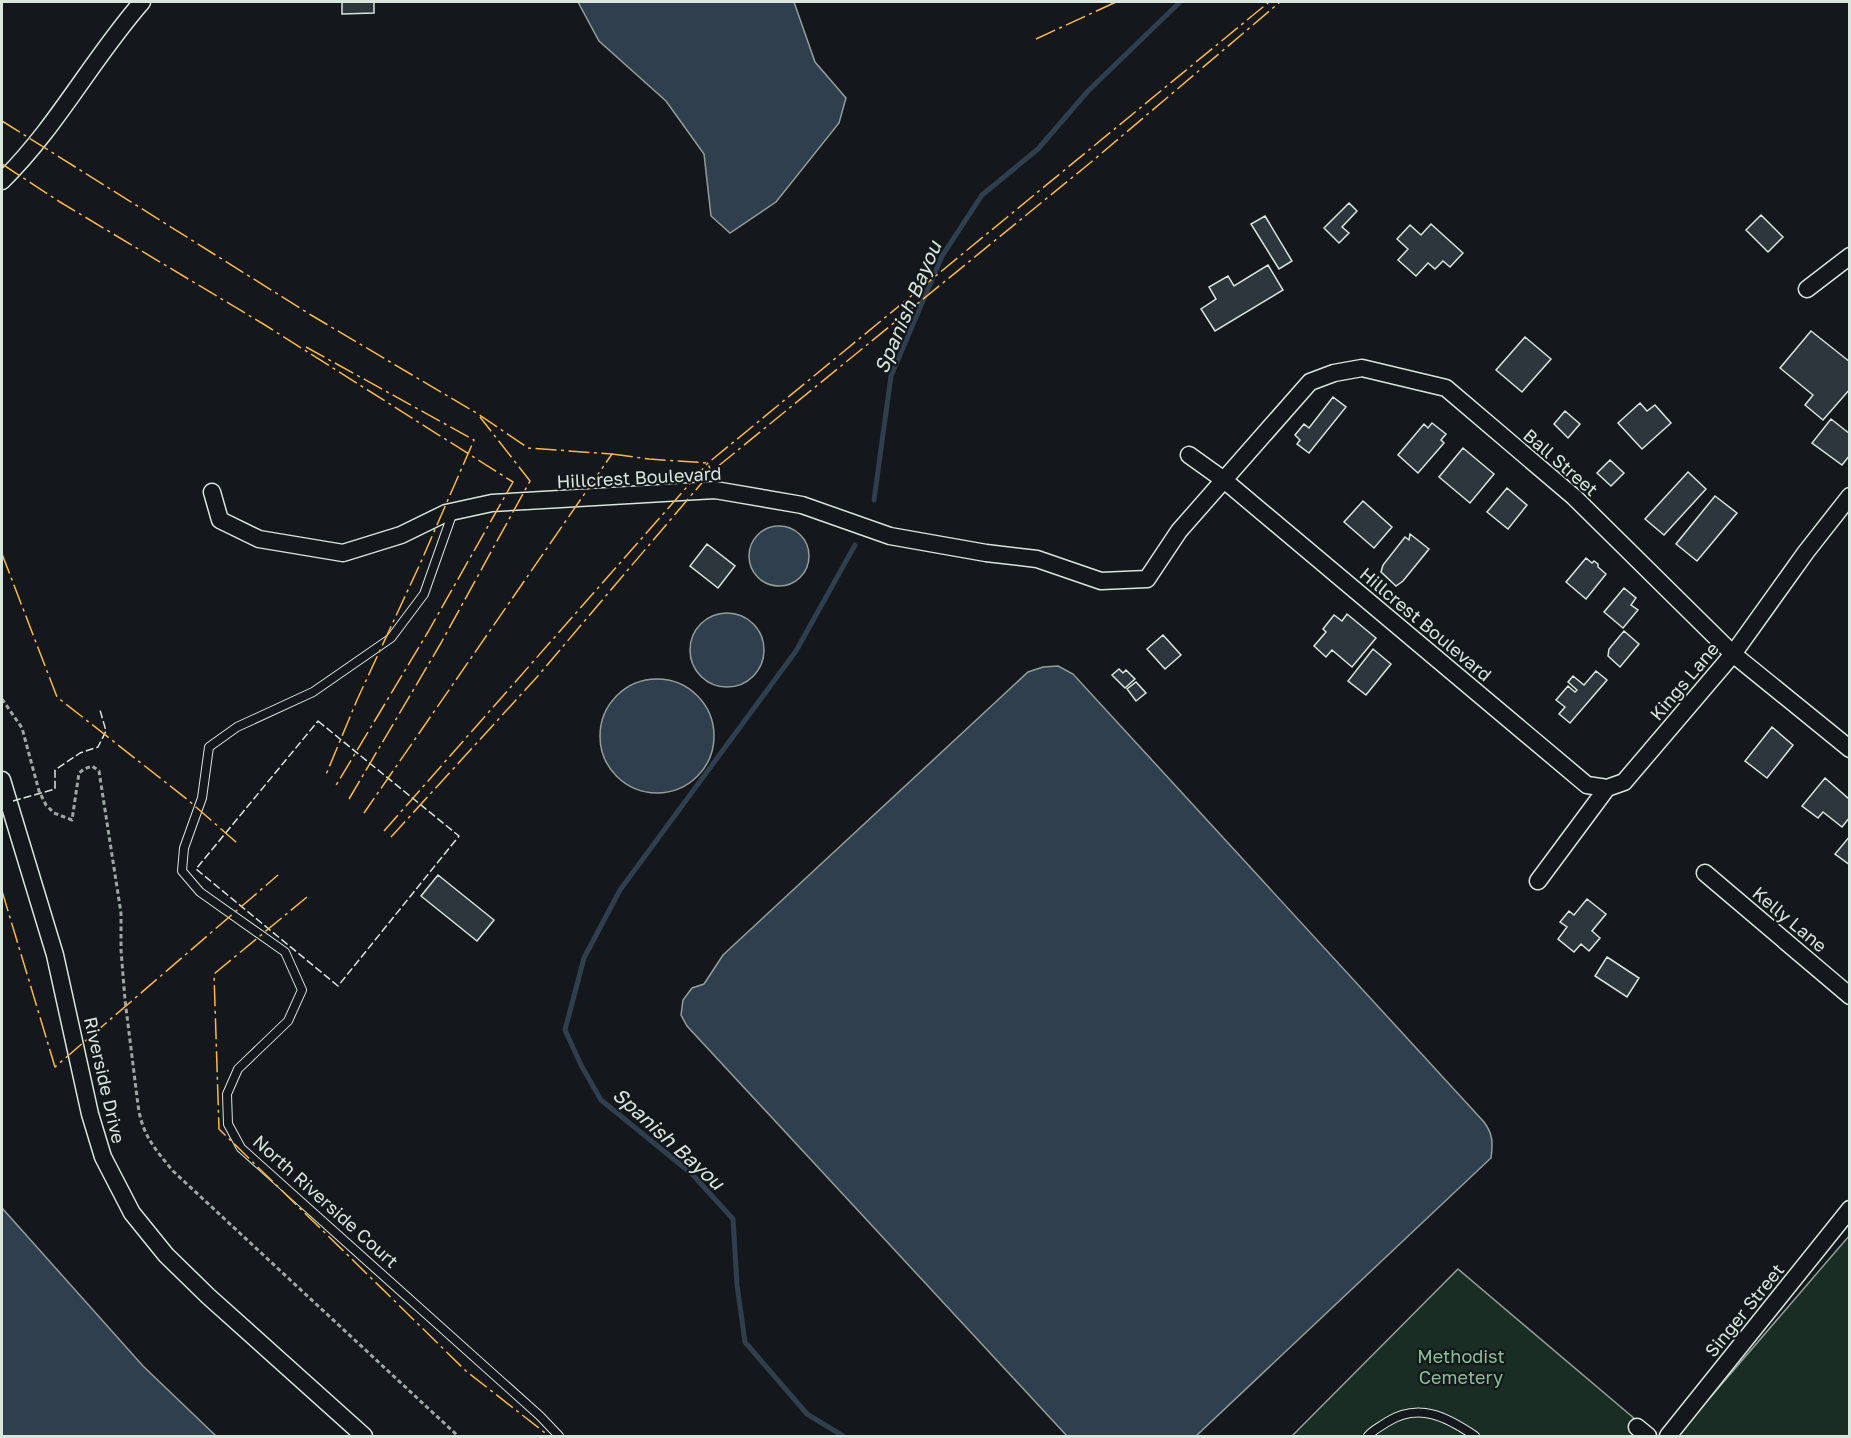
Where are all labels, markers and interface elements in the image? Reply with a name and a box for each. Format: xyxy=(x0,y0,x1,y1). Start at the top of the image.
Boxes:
water label: Spanish Bayou xyxy=(868,236,947,377)
street label: Ball Street xyxy=(1519,424,1603,500)
street label: Hillcrest Boulevard xyxy=(556,462,722,492)
street label: Hillcrest Boulevard xyxy=(1356,562,1496,686)
street label: Kings Lane xyxy=(1645,637,1723,725)
street label: Kelly Lane xyxy=(1748,882,1832,956)
street label: Riverside Drive xyxy=(80,1015,130,1145)
water label: Spanish Bayou xyxy=(608,1082,731,1196)
street label: North Riverside Court xyxy=(249,1130,403,1272)
street label: Singer Street xyxy=(1700,1259,1788,1361)
park label: Methodist Cemetery xyxy=(1417,1345,1505,1388)

